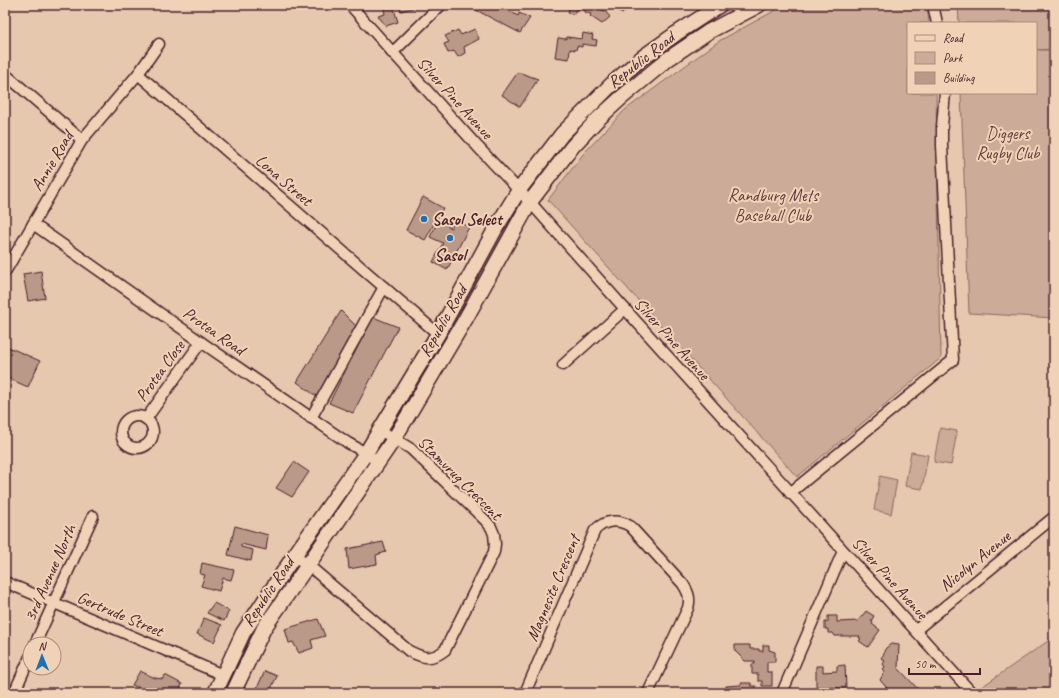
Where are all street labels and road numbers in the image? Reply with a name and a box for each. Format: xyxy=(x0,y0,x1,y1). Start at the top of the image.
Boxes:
street label: Republic Road xyxy=(603,25,681,93)
street label: Silver Pine Avenue xyxy=(413,52,498,145)
street label: Annie Road xyxy=(26,126,79,195)
street label: Lona Street xyxy=(251,150,319,212)
street label: Republic Road xyxy=(414,279,474,361)
street label: Silver Pine Avenue xyxy=(630,293,715,386)
street label: Protea Road xyxy=(179,302,251,361)
street label: Protea Close xyxy=(131,335,190,406)
street label: Stamvrug Crescent xyxy=(414,432,508,526)
street label: 3rd Avenue North xyxy=(19,520,81,625)
street label: Nicolyn Avenue xyxy=(935,525,1016,596)
street label: Magnesite Crescent xyxy=(521,530,586,644)
street label: Silver Pine Avenue xyxy=(848,532,933,625)
street label: Republic Road xyxy=(237,551,301,631)
street label: Gertrude Street xyxy=(74,587,168,642)

